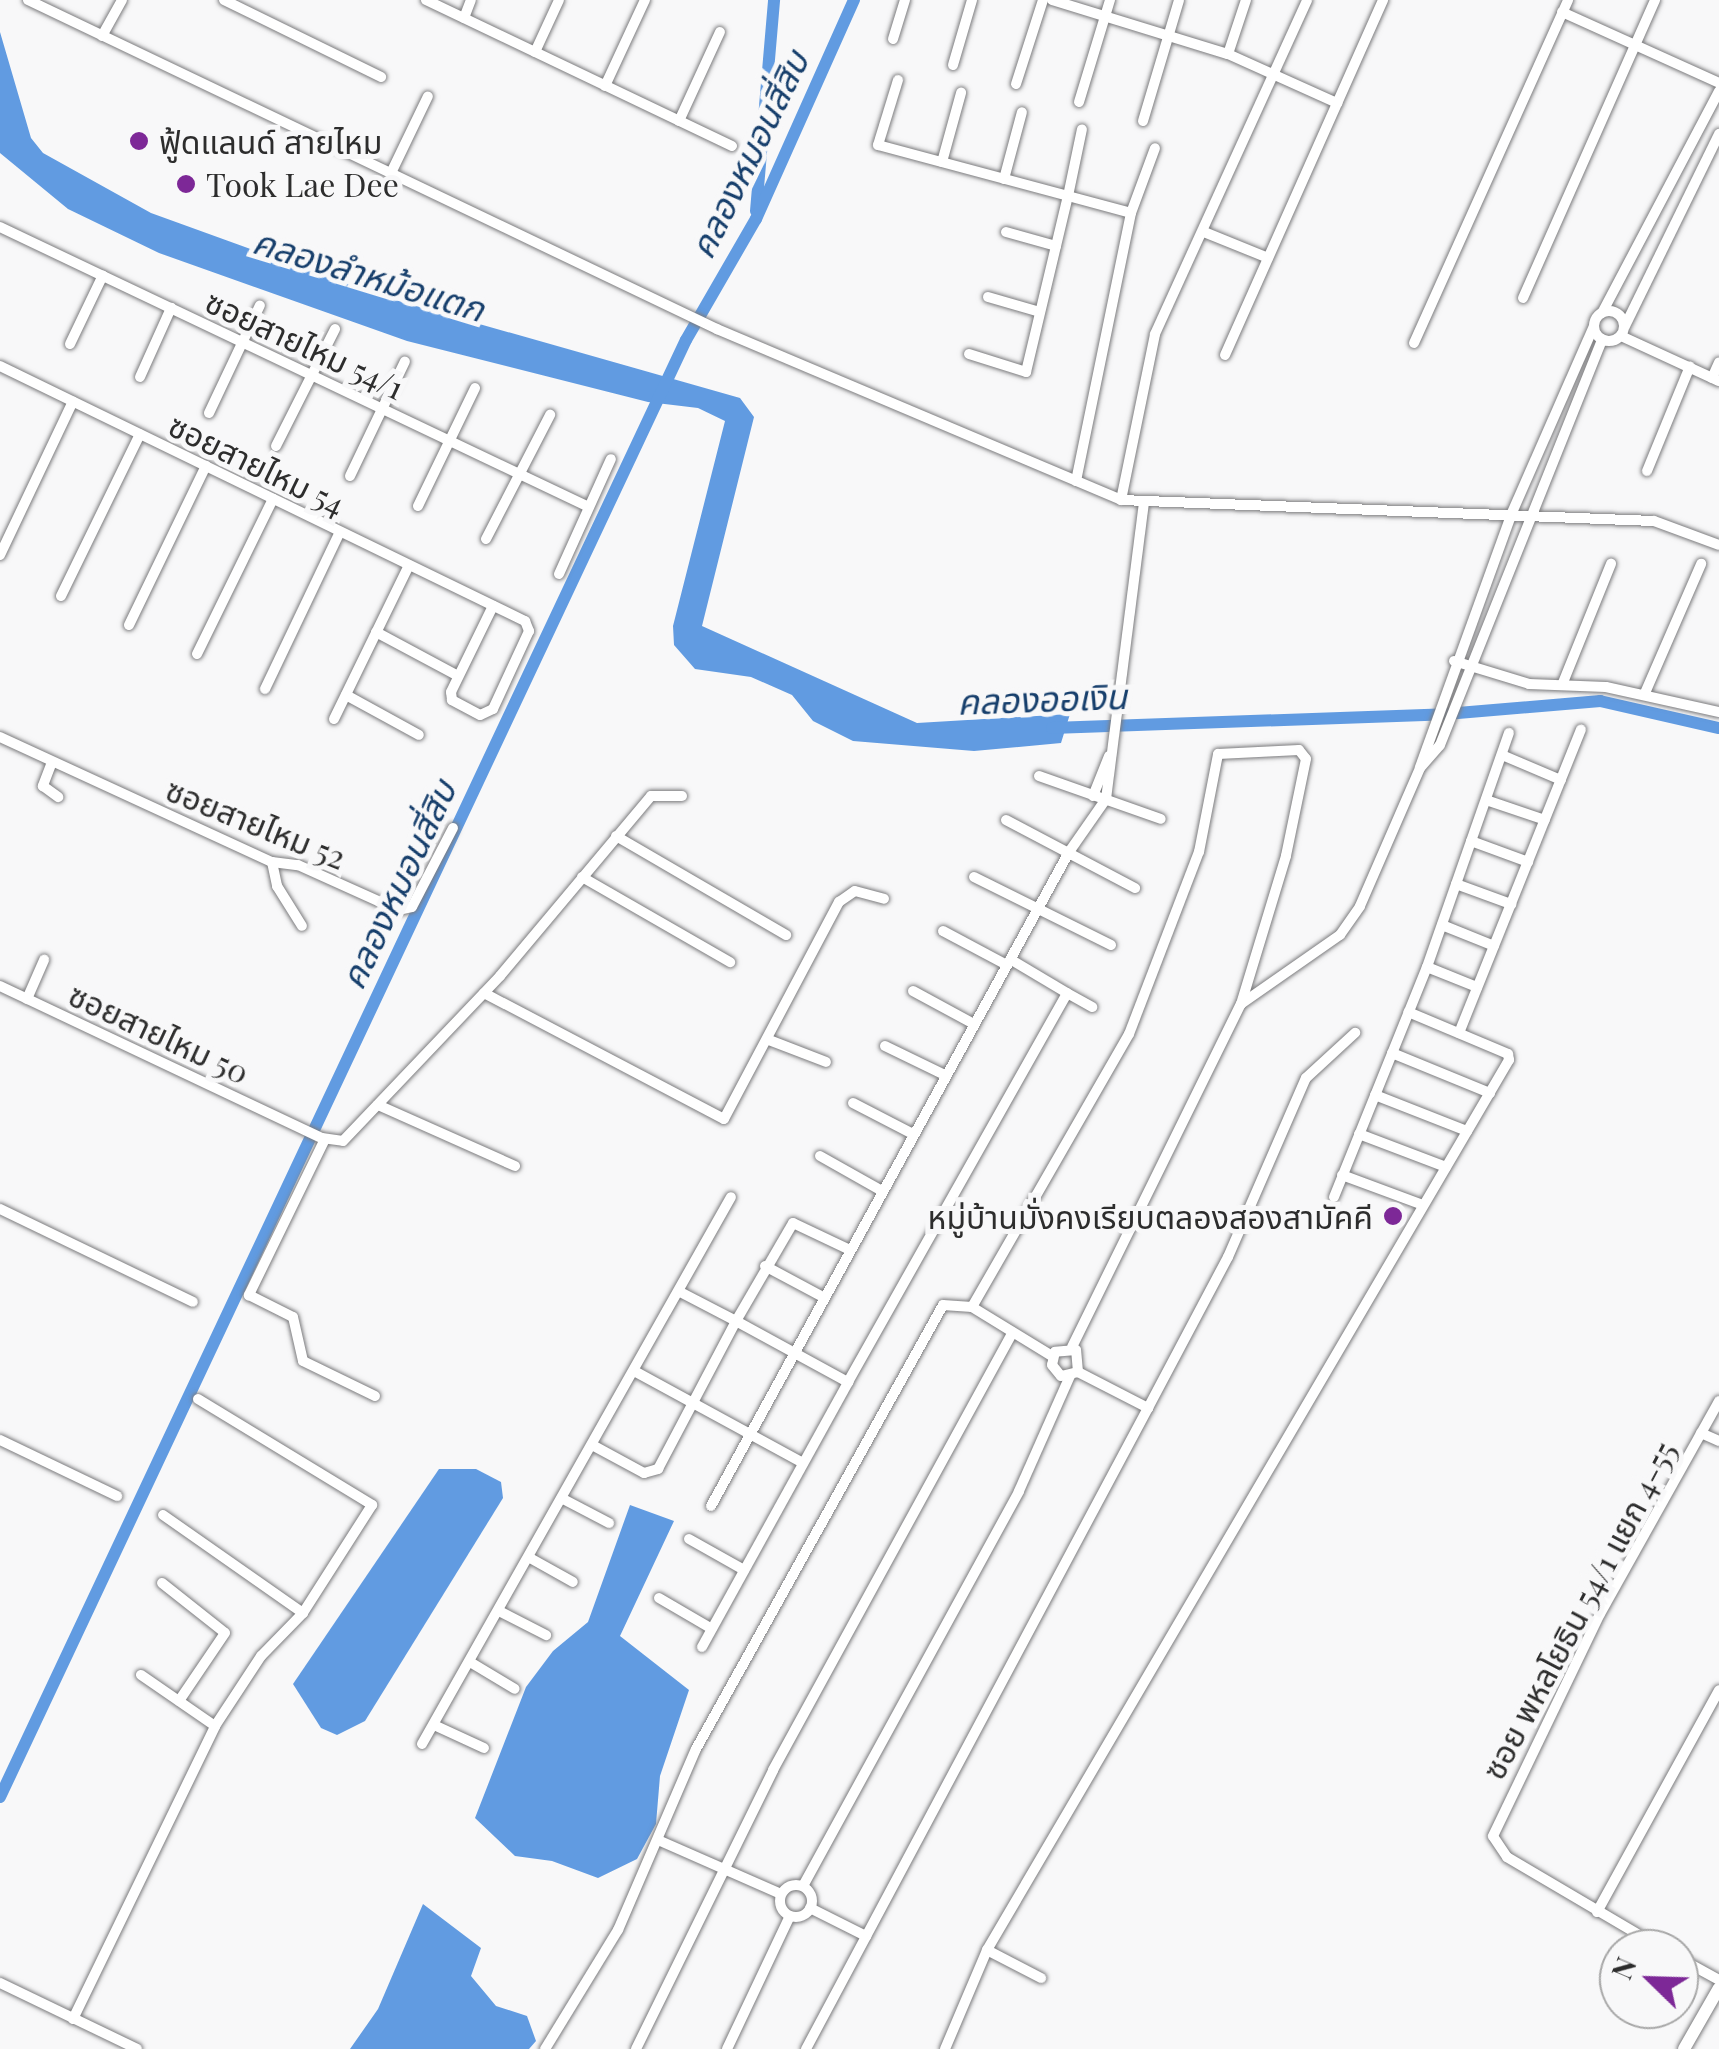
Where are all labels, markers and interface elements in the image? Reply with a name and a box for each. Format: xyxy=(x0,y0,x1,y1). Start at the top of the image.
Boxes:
water label: คลองหมอนสี่สิบ xyxy=(680,44,816,264)
place label: ฟู้ดแลนด์ สายไหม xyxy=(159,122,382,160)
marker: ฟู้ดแลนด์ สายไหม xyxy=(128,130,150,152)
place label: Took Lae Dee xyxy=(206,165,399,203)
marker: Took Lae Dee xyxy=(175,173,197,195)
water label: คลองลำหม้อแตก xyxy=(248,219,490,329)
street label: ซอยสายไหม 54/1 xyxy=(200,281,410,407)
street label: ซอยสายไหม 54 xyxy=(163,405,351,523)
water label: คลองออเงิน xyxy=(956,674,1128,722)
street label: ซอยสายไหม 52 xyxy=(161,770,351,876)
water label: คลองหมอนสี่สิบ xyxy=(330,773,464,995)
street label: ซอยสายไหม 50 xyxy=(63,975,255,1091)
place label: หมู่บ้านมั่งคงเรียบตลองสองสามัคคี xyxy=(928,1197,1373,1235)
marker: หมู่บ้านมั่งคงเรียบตลองสองสามัคคี xyxy=(1382,1205,1404,1227)
street label: ซอย พหลโยธิน 54/1 แยก 4-55 xyxy=(1473,1434,1685,1786)
north arrow xyxy=(1599,1929,1699,2029)
text: N xyxy=(1602,1951,1644,1984)

